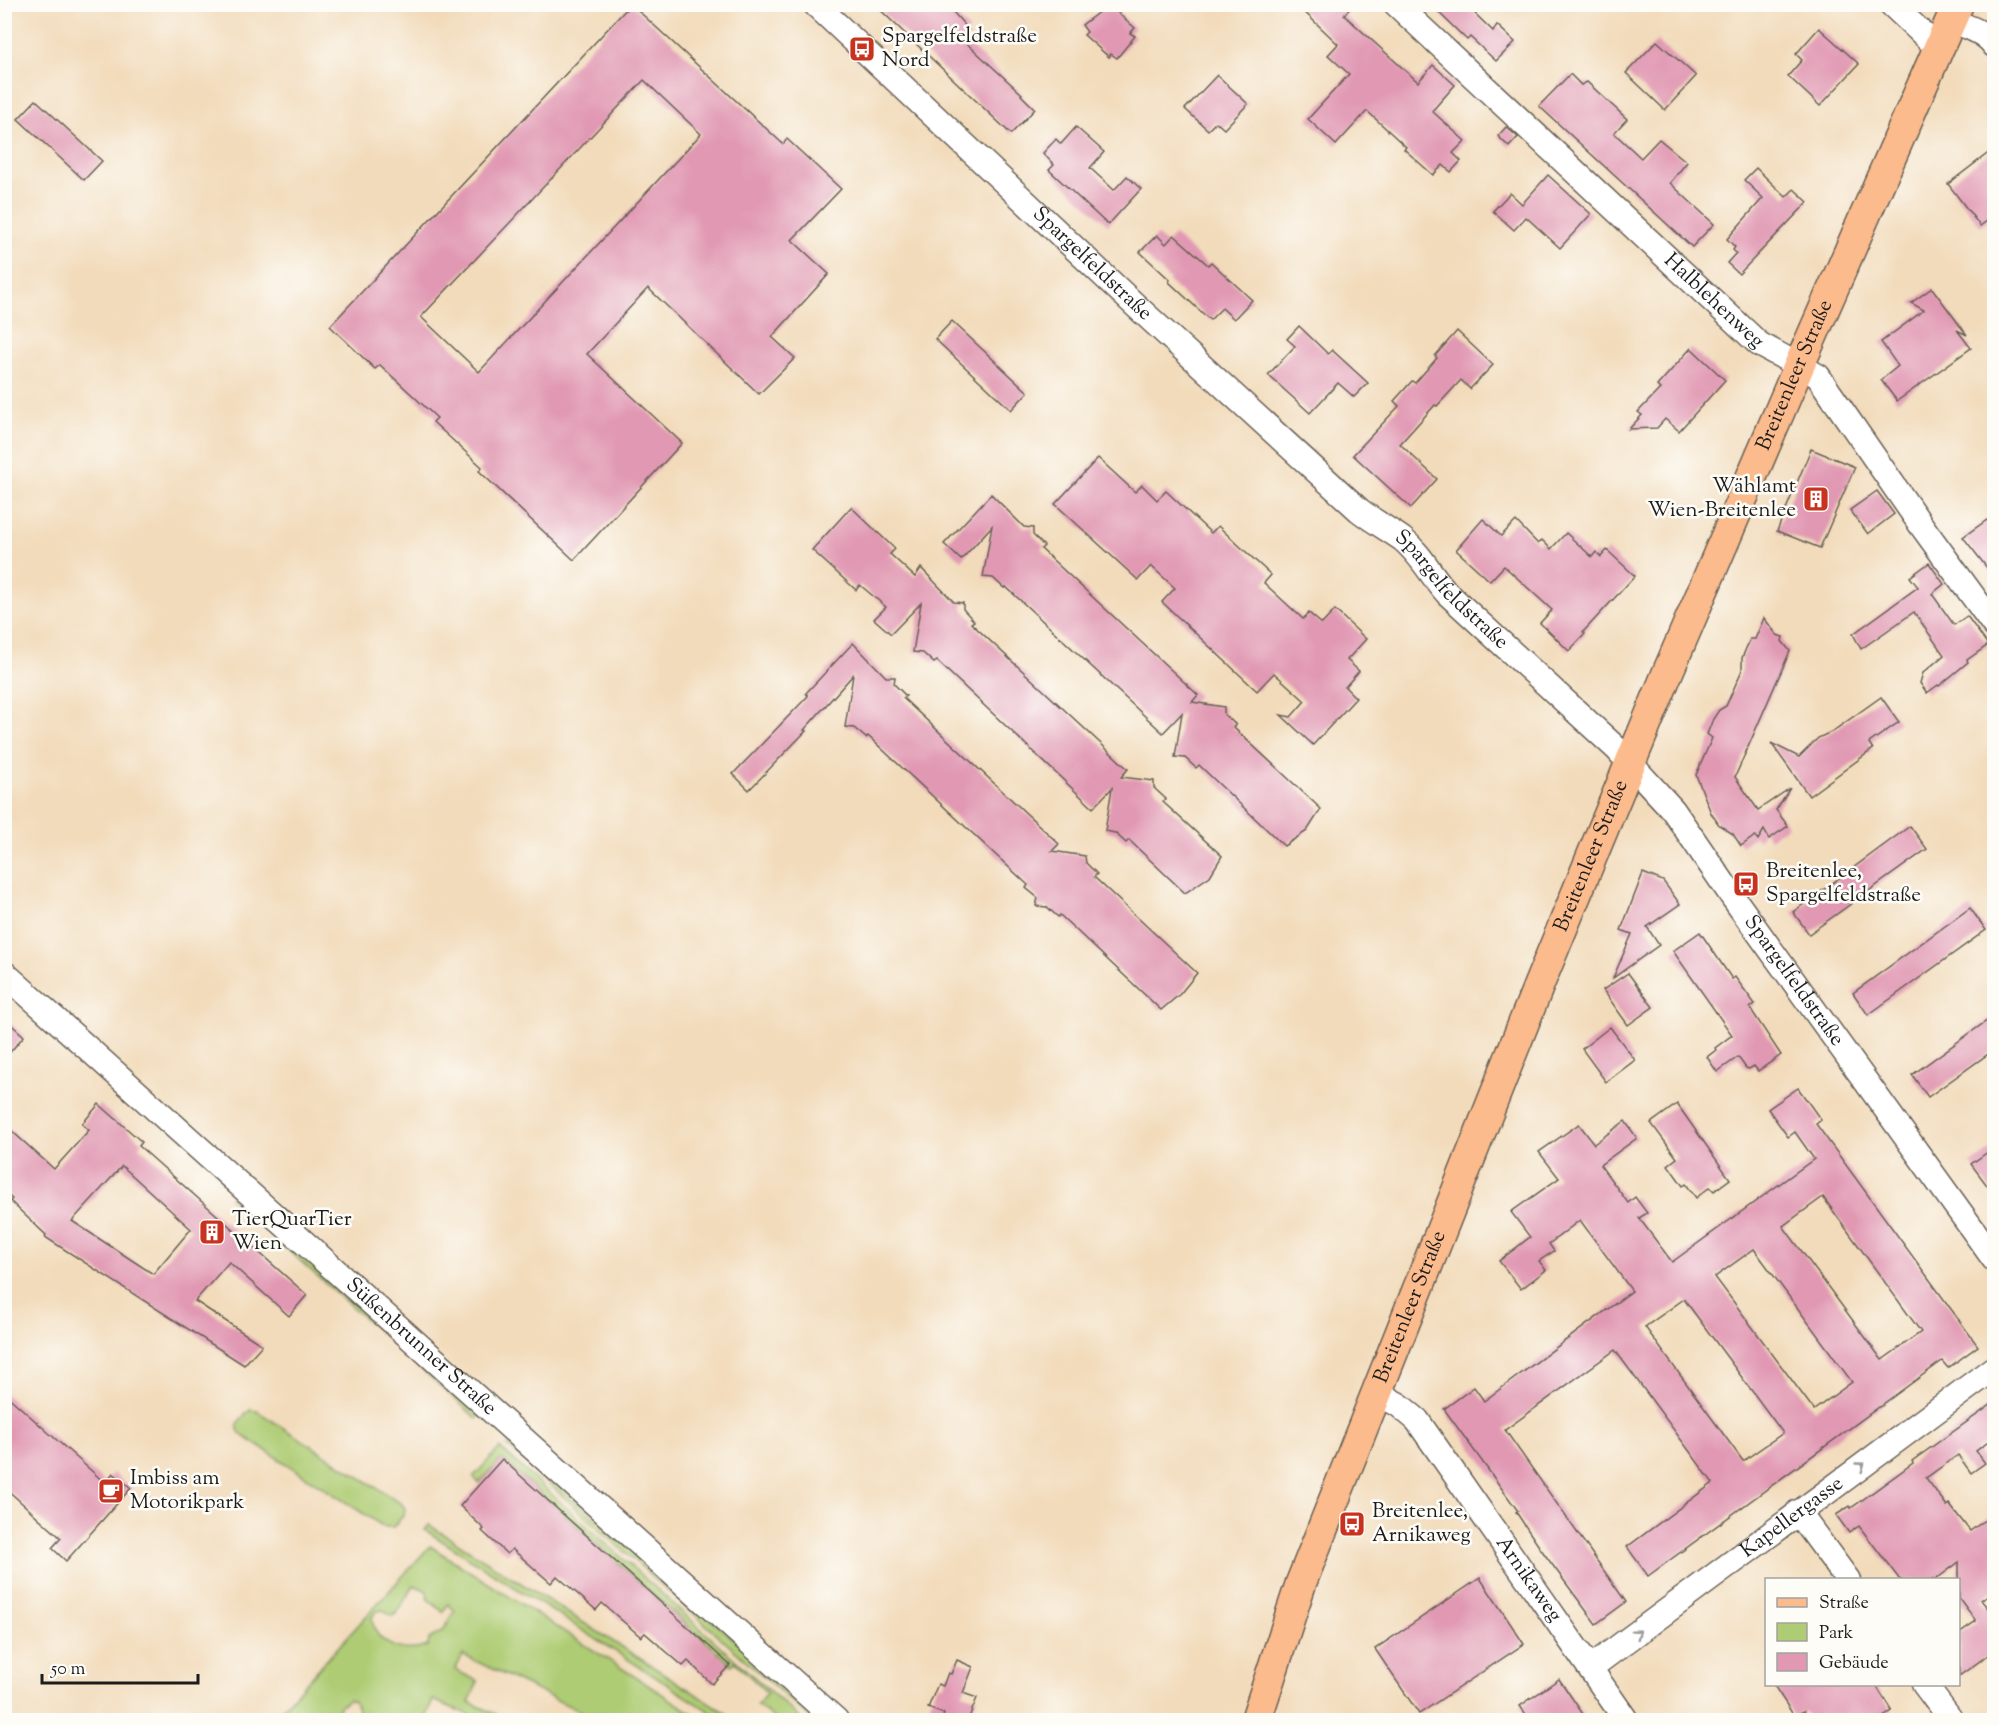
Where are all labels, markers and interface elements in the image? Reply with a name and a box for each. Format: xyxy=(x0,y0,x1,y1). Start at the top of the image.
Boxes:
place label: Spargelfeldstraße Nord xyxy=(882,22,1037,76)
bus stop icon: Spargelfeldstraße Nord xyxy=(847,34,877,64)
street label: Spargelfeldstraße xyxy=(1025,200,1159,328)
street label: Halblehenweg xyxy=(1657,247,1770,356)
street label: Breitenleer Straße xyxy=(1749,295,1841,456)
place label: Wählamt Wien-Breitenlee xyxy=(1648,472,1796,526)
building icon: Wählamt Wien-Breitenlee xyxy=(1801,484,1831,514)
street label: Spargelfeldstraße xyxy=(1388,523,1515,657)
street label: Breitenleer Straße xyxy=(1547,776,1637,937)
place label: Breitenlee, Spargelfeldstraße xyxy=(1766,857,1921,911)
bus stop icon: Breitenlee, Spargelfeldstraße xyxy=(1731,869,1761,899)
street label: Spargelfeldstraße xyxy=(1736,909,1851,1053)
place label: TierQuarTier Wien xyxy=(232,1205,352,1259)
building icon: TierQuarTier Wien xyxy=(197,1217,227,1247)
street label: Breitenleer Straße xyxy=(1367,1226,1455,1388)
street label: Süßenbrunner Straße xyxy=(338,1271,503,1423)
one-way arrow xyxy=(1854,1463,1865,1474)
place label: Imbiss am Motorikpark xyxy=(130,1464,245,1518)
street label: Kapellergasse xyxy=(1735,1470,1850,1566)
cafe icon: Imbiss am Motorikpark xyxy=(96,1476,126,1506)
place label: Breitenlee, Arnikaweg xyxy=(1372,1497,1471,1551)
bus stop icon: Breitenlee, Arnikaweg xyxy=(1337,1509,1367,1539)
street label: Arnikaweg xyxy=(1488,1530,1569,1629)
legend xyxy=(1765,1578,1960,1686)
text: Straße xyxy=(1819,1591,1869,1617)
text: Park xyxy=(1819,1621,1854,1647)
one-way arrow xyxy=(1631,1630,1642,1641)
scale bar xyxy=(42,1647,198,1685)
text: Gebäude xyxy=(1819,1651,1889,1677)
text: 50 m xyxy=(50,1657,86,1683)

